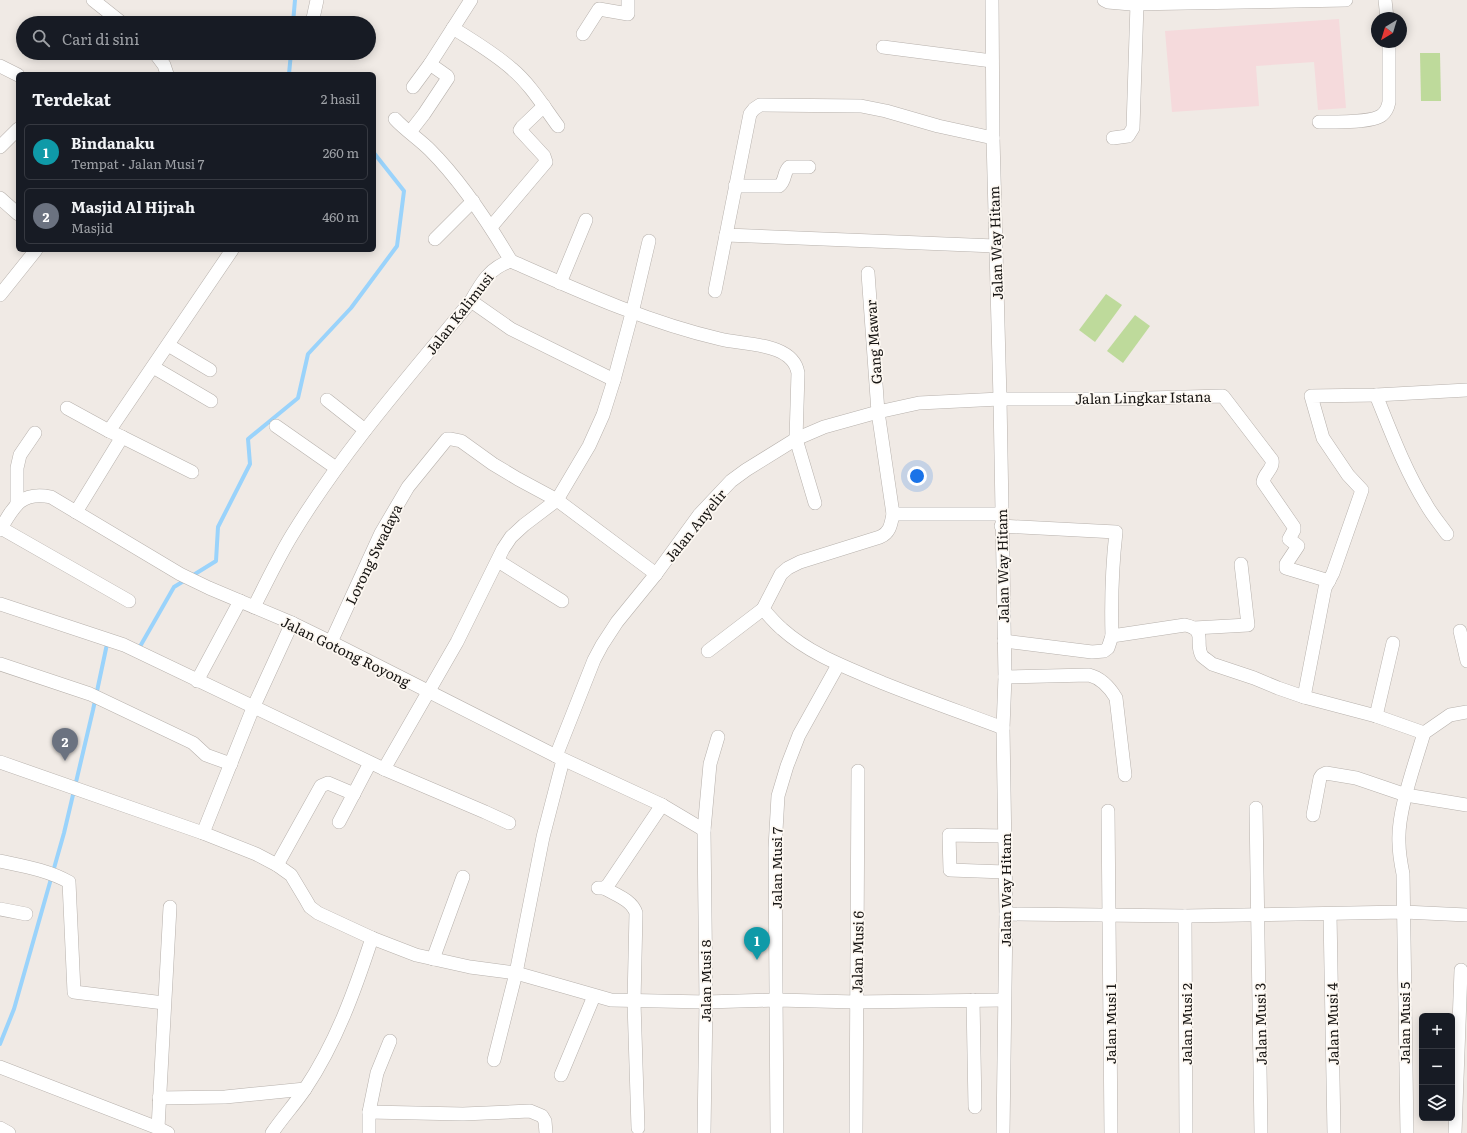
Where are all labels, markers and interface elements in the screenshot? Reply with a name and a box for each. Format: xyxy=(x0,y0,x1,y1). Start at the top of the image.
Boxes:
north arrow xyxy=(1371,12,1407,48)
search box xyxy=(16,16,376,60)
icon: search xyxy=(30,27,52,49)
text: Cari di sini xyxy=(62,27,139,50)
text: Terdekat xyxy=(32,86,111,111)
text: 2 hasil xyxy=(321,89,360,108)
text: Bindanaku xyxy=(71,131,155,154)
text: 1 xyxy=(43,143,49,162)
text: 260 m xyxy=(323,143,359,162)
text: Tempat · Jalan Musi 7 xyxy=(71,154,204,173)
street label: Jalan Way Hitam xyxy=(983,185,1007,300)
text: Masjid Al Hijrah xyxy=(71,195,195,218)
text: 2 xyxy=(43,207,49,226)
text: 460 m xyxy=(322,207,359,226)
text: Masjid xyxy=(71,218,113,237)
street label: Jalan Kalimusi xyxy=(421,267,498,358)
street label: Gang Mawar xyxy=(860,299,886,385)
street label: Jalan Lingkar Istana xyxy=(1075,386,1212,408)
your location xyxy=(907,466,927,486)
street label: Jalan Anyelir xyxy=(659,484,731,566)
street label: Lorong Swadaya xyxy=(340,500,406,608)
street label: Jalan Way Hitam xyxy=(991,508,1013,623)
street label: Jalan Gotong Royong xyxy=(278,611,414,691)
pin: 2 xyxy=(52,728,78,761)
street label: Jalan Musi 7 xyxy=(766,827,786,909)
street label: Jalan Way Hitam xyxy=(995,832,1015,947)
street label: Jalan Musi 6 xyxy=(846,910,868,993)
pin: 1 xyxy=(744,927,770,960)
street label: Jalan Musi 8 xyxy=(695,939,715,1022)
street label: Jalan Musi 4 xyxy=(1321,982,1343,1066)
street label: Jalan Musi 5 xyxy=(1394,982,1414,1064)
street label: Jalan Musi 1 xyxy=(1100,983,1120,1064)
street label: Jalan Musi 2 xyxy=(1176,983,1196,1065)
street label: Jalan Musi 3 xyxy=(1249,983,1271,1065)
map controls xyxy=(1419,1013,1455,1121)
button: + xyxy=(1419,1013,1455,1049)
button: − xyxy=(1419,1049,1455,1085)
button: layers xyxy=(1419,1085,1455,1121)

